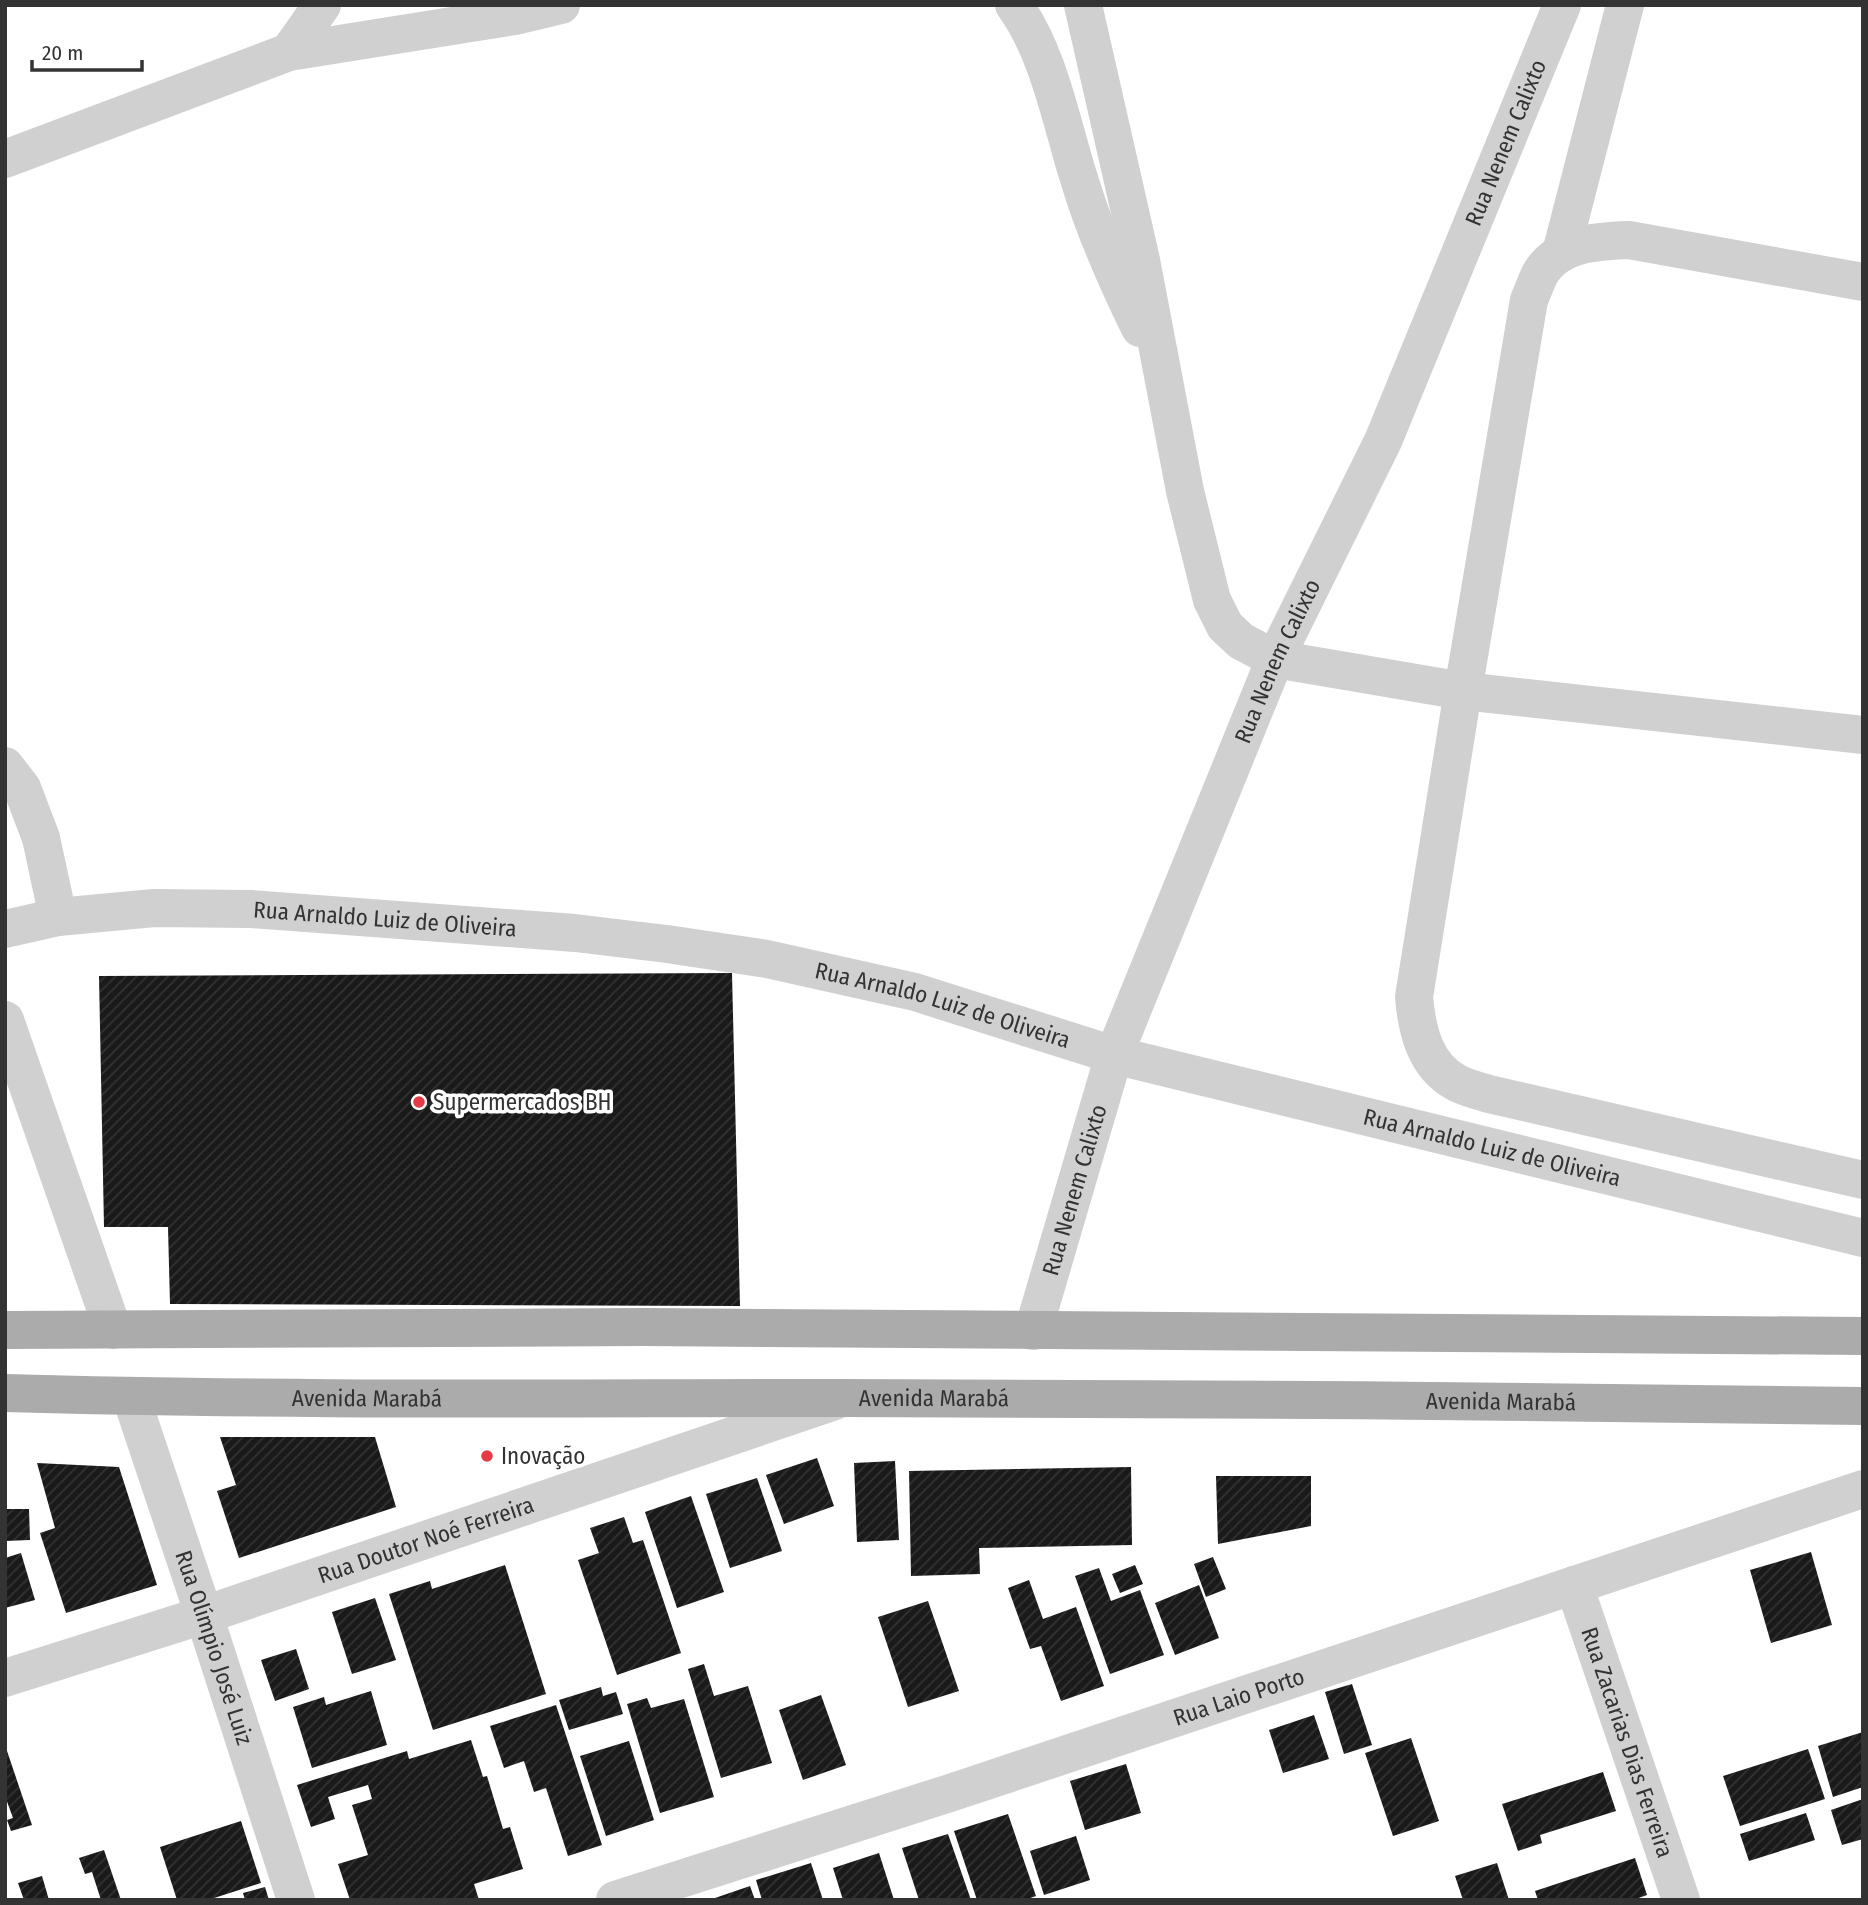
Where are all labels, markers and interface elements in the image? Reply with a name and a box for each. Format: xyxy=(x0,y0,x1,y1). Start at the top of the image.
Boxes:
scale bar xyxy=(32,28,142,72)
text: 20 m xyxy=(42,40,83,66)
street label: Rua Nenem Calixto xyxy=(1459,55,1552,230)
street label: Rua Nenem Calixto xyxy=(1228,574,1326,747)
street label: Rua Arnaldo Luiz de Oliveira xyxy=(252,895,518,943)
street label: Rua Arnaldo Luiz de Oliveira xyxy=(812,956,1074,1054)
place label: Supermercados BH xyxy=(433,1088,612,1116)
marker: Supermercados BH xyxy=(411,1094,427,1110)
street label: Rua Nenem Calixto xyxy=(1036,1101,1113,1279)
street label: Rua Arnaldo Luiz de Oliveira xyxy=(1361,1102,1624,1192)
street label: Avenida Marabá xyxy=(292,1384,442,1413)
street label: Avenida Marabá xyxy=(859,1384,1009,1412)
street label: Avenida Marabá xyxy=(1426,1387,1576,1416)
place label: Inovação xyxy=(501,1442,585,1470)
marker: Inovação xyxy=(479,1448,495,1464)
street label: Rua Doutor Noé Ferreira xyxy=(314,1490,537,1589)
street label: Rua Olímpio José Luiz xyxy=(169,1547,259,1748)
street label: Rua Zacarias Dias Ferreira xyxy=(1575,1623,1679,1861)
street label: Rua Laio Porto xyxy=(1169,1662,1308,1732)

